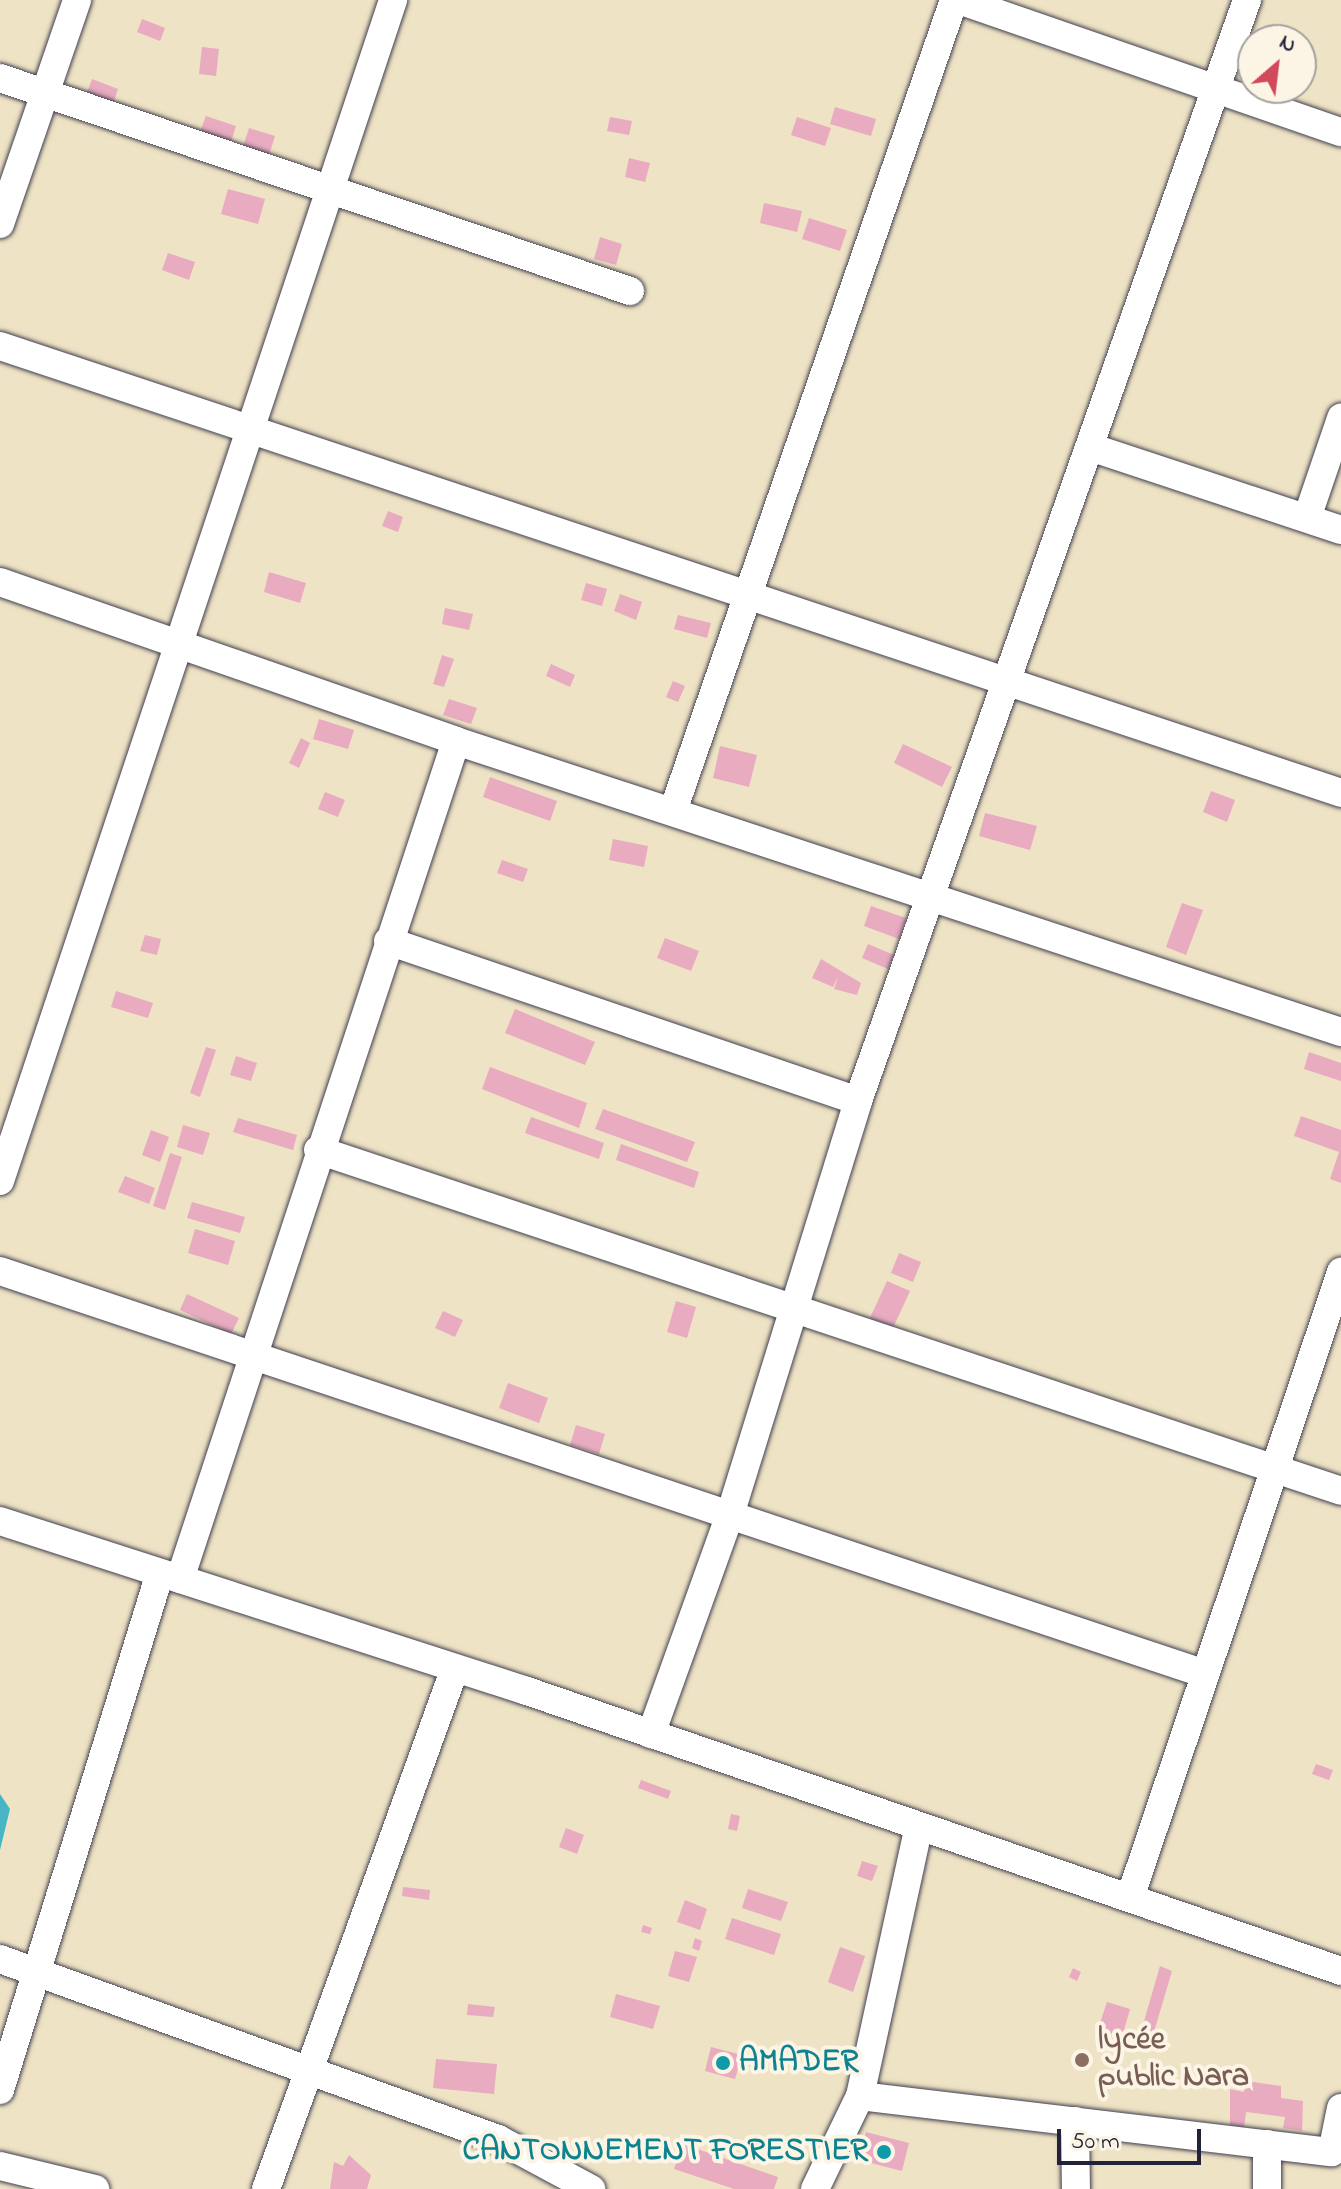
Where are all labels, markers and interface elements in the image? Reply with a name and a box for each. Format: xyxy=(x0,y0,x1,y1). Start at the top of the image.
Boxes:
north arrow xyxy=(1237,24,1317,104)
text: N xyxy=(1273,27,1301,62)
place label: lycée public Nara xyxy=(1098,2023,1249,2098)
place label: AMADER xyxy=(739,2044,858,2082)
marker: lycée public Nara xyxy=(1073,2051,1091,2069)
marker: AMADER xyxy=(714,2054,732,2072)
scale bar xyxy=(1061,2113,1205,2163)
text: 50 m xyxy=(1071,2125,1120,2160)
place label: CANTONNEMENT FORESTIER xyxy=(463,2133,868,2171)
marker: CANTONNEMENT FORESTIER xyxy=(875,2143,893,2161)

